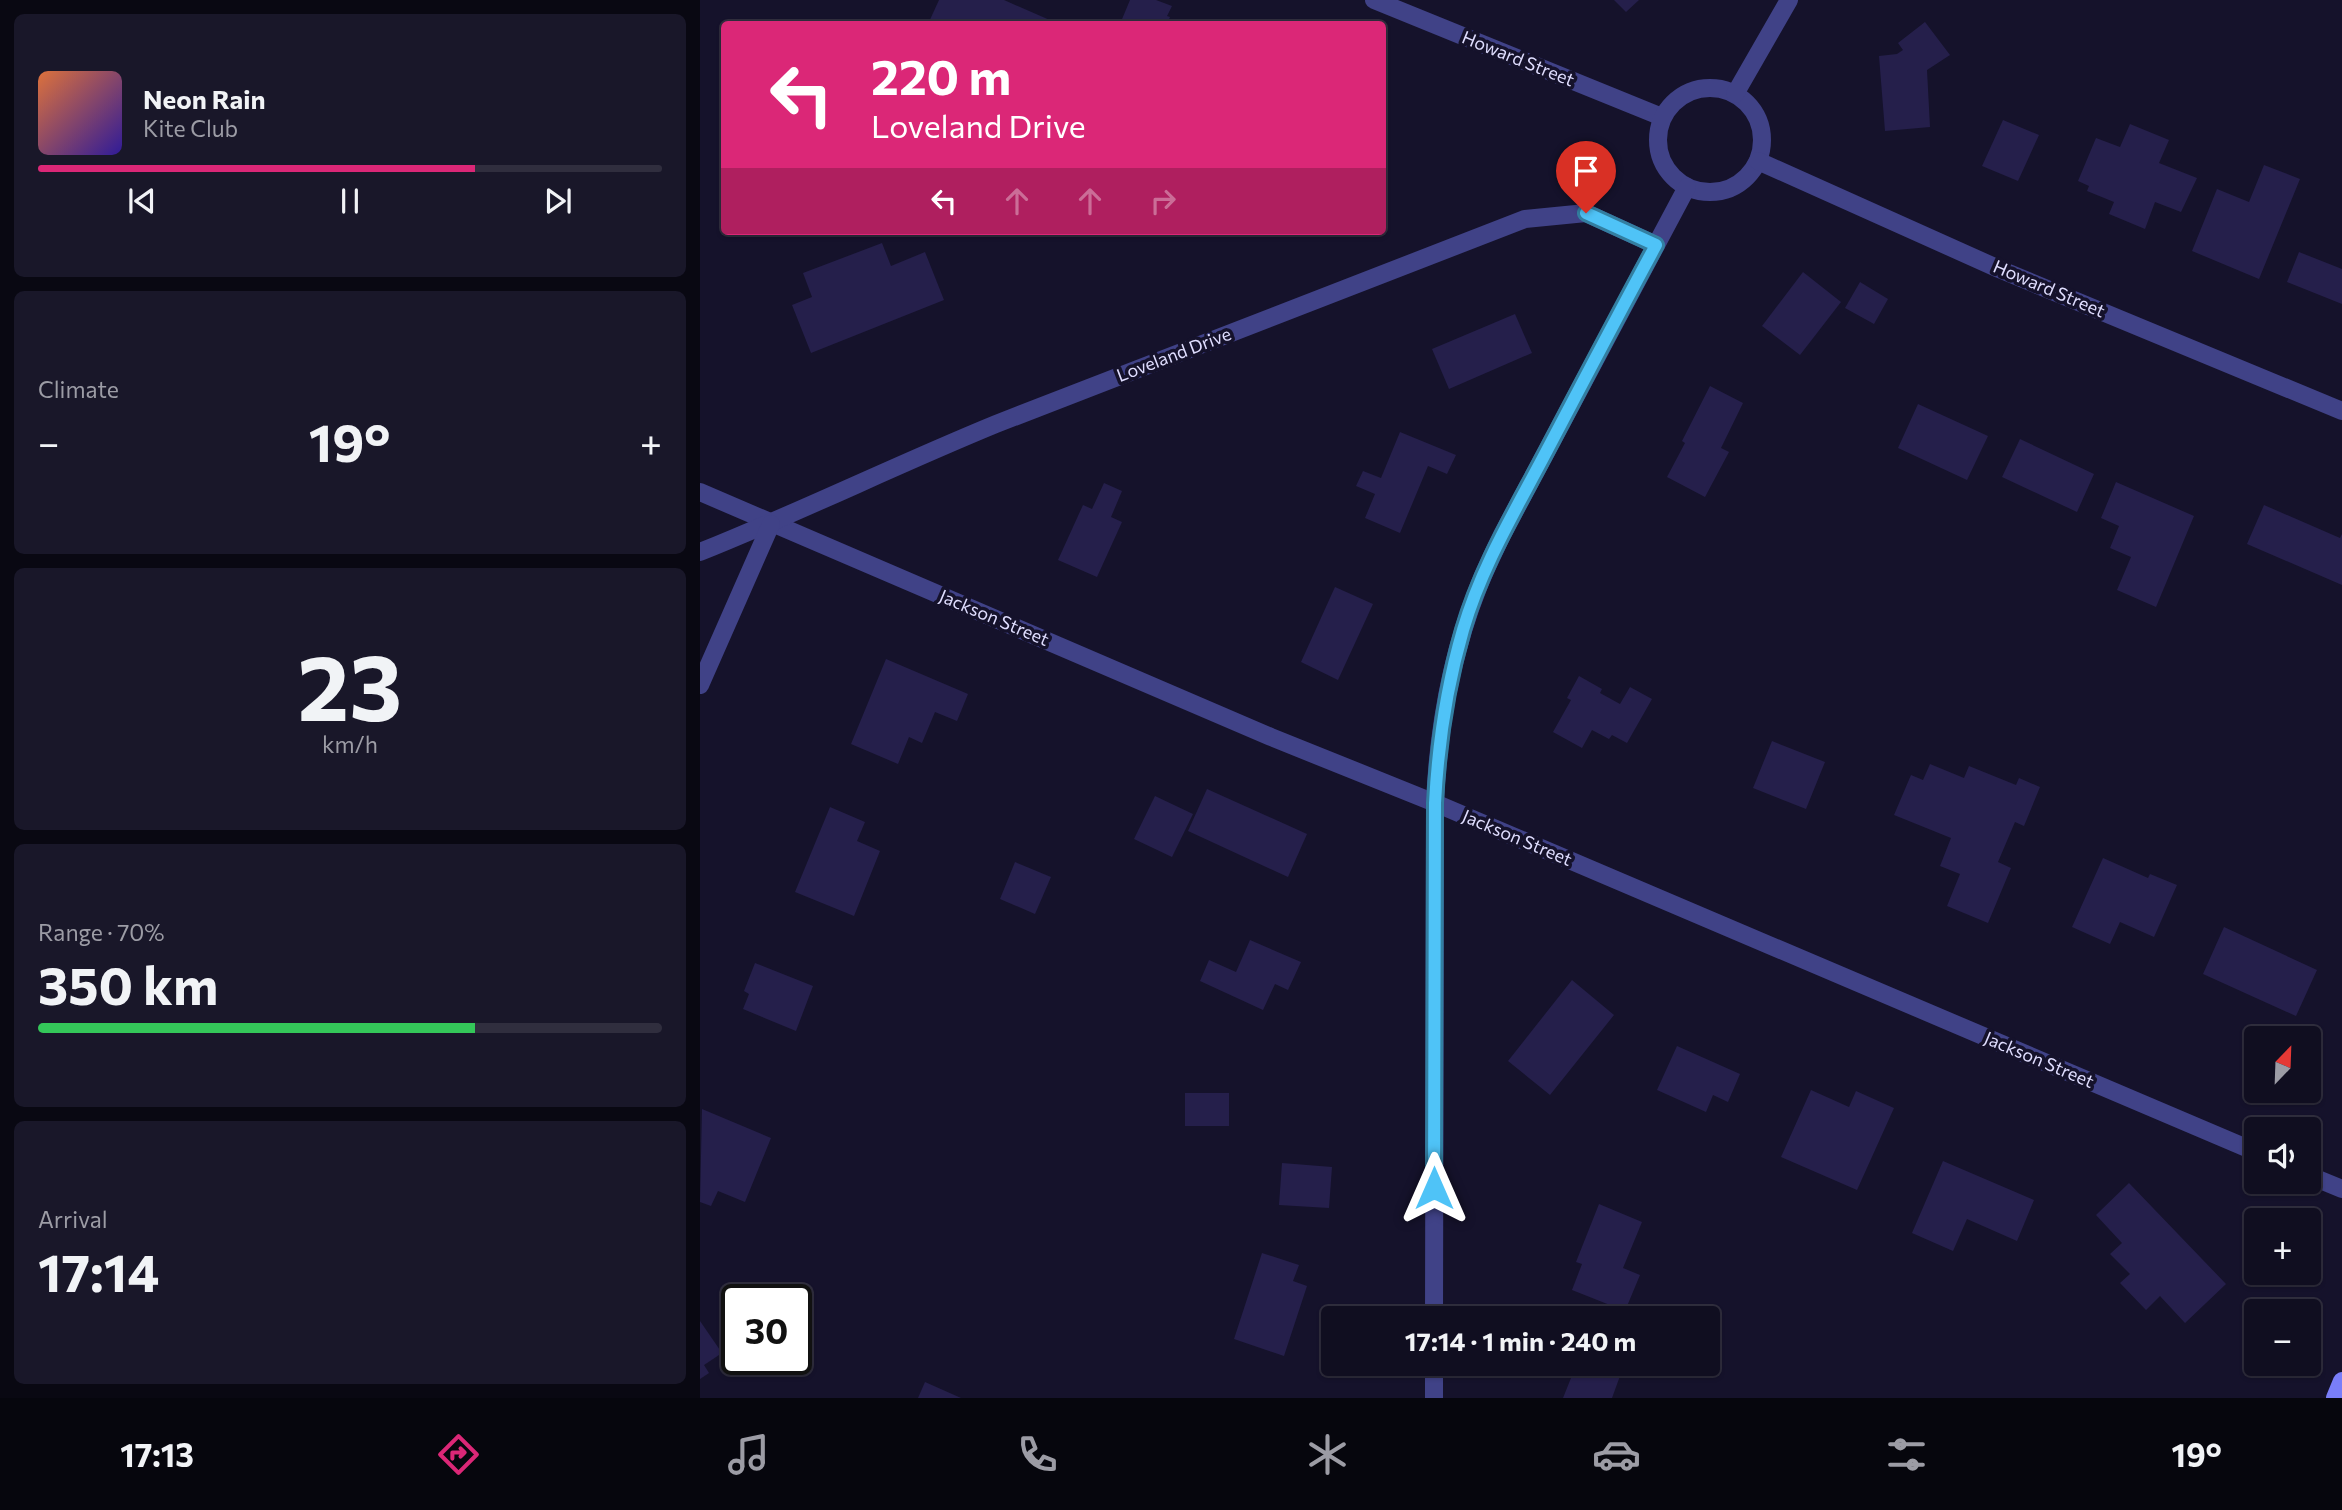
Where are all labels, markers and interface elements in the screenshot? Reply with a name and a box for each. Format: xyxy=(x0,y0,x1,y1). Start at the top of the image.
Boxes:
street label: Howard Street xyxy=(1459,26,1578,91)
text: 220 m xyxy=(871,45,1011,105)
icon: left xyxy=(756,49,847,140)
text: Neon Rain xyxy=(143,83,266,114)
text: Loveland Drive xyxy=(871,105,1086,145)
text: Kite Club xyxy=(143,114,238,142)
pin xyxy=(1556,141,1616,213)
icon: arrive xyxy=(1567,152,1605,190)
icon: previous xyxy=(123,182,161,220)
icon: pause xyxy=(331,182,369,220)
icon: next xyxy=(539,182,577,220)
icon: left xyxy=(925,182,963,220)
icon: ahead xyxy=(998,182,1036,220)
icon: ahead xyxy=(1071,182,1109,220)
icon: right xyxy=(1144,182,1182,220)
street label: Howard Street xyxy=(1990,255,2109,321)
street label: Loveland Drive xyxy=(1113,322,1234,386)
text: Climate xyxy=(38,375,119,403)
text: 19° xyxy=(309,409,390,473)
text: − xyxy=(38,418,60,465)
text: + xyxy=(640,418,662,465)
street label: Jackson Street xyxy=(936,584,1052,650)
text: 23 xyxy=(298,628,402,740)
text: km/h xyxy=(322,730,378,758)
street label: Jackson Street xyxy=(1459,804,1575,870)
text: Range · 70% xyxy=(38,918,165,946)
text: 350 km xyxy=(38,952,218,1016)
street label: Jackson Street xyxy=(1981,1026,2097,1092)
north arrow xyxy=(2244,1026,2320,1102)
map controls xyxy=(2244,1026,2321,1376)
button: sound xyxy=(2244,1117,2321,1194)
position arrow xyxy=(1397,1151,1471,1225)
text: Arrival xyxy=(38,1205,108,1233)
button: + xyxy=(2244,1208,2321,1285)
text: 17:14 xyxy=(38,1239,159,1303)
speed limit sign: 30 xyxy=(721,1284,812,1375)
button: − xyxy=(2244,1299,2321,1376)
text: 17:14 · 1 min · 240 m xyxy=(1405,1325,1636,1356)
icon: directions xyxy=(434,1430,483,1479)
icon: music xyxy=(724,1430,773,1479)
icon: phone xyxy=(1013,1430,1062,1479)
icon: climate xyxy=(1303,1430,1352,1479)
icon: car xyxy=(1592,1430,1641,1479)
icon: filters xyxy=(1882,1430,1931,1479)
text: 17:13 xyxy=(120,1434,194,1474)
text: 19° xyxy=(2172,1434,2222,1474)

